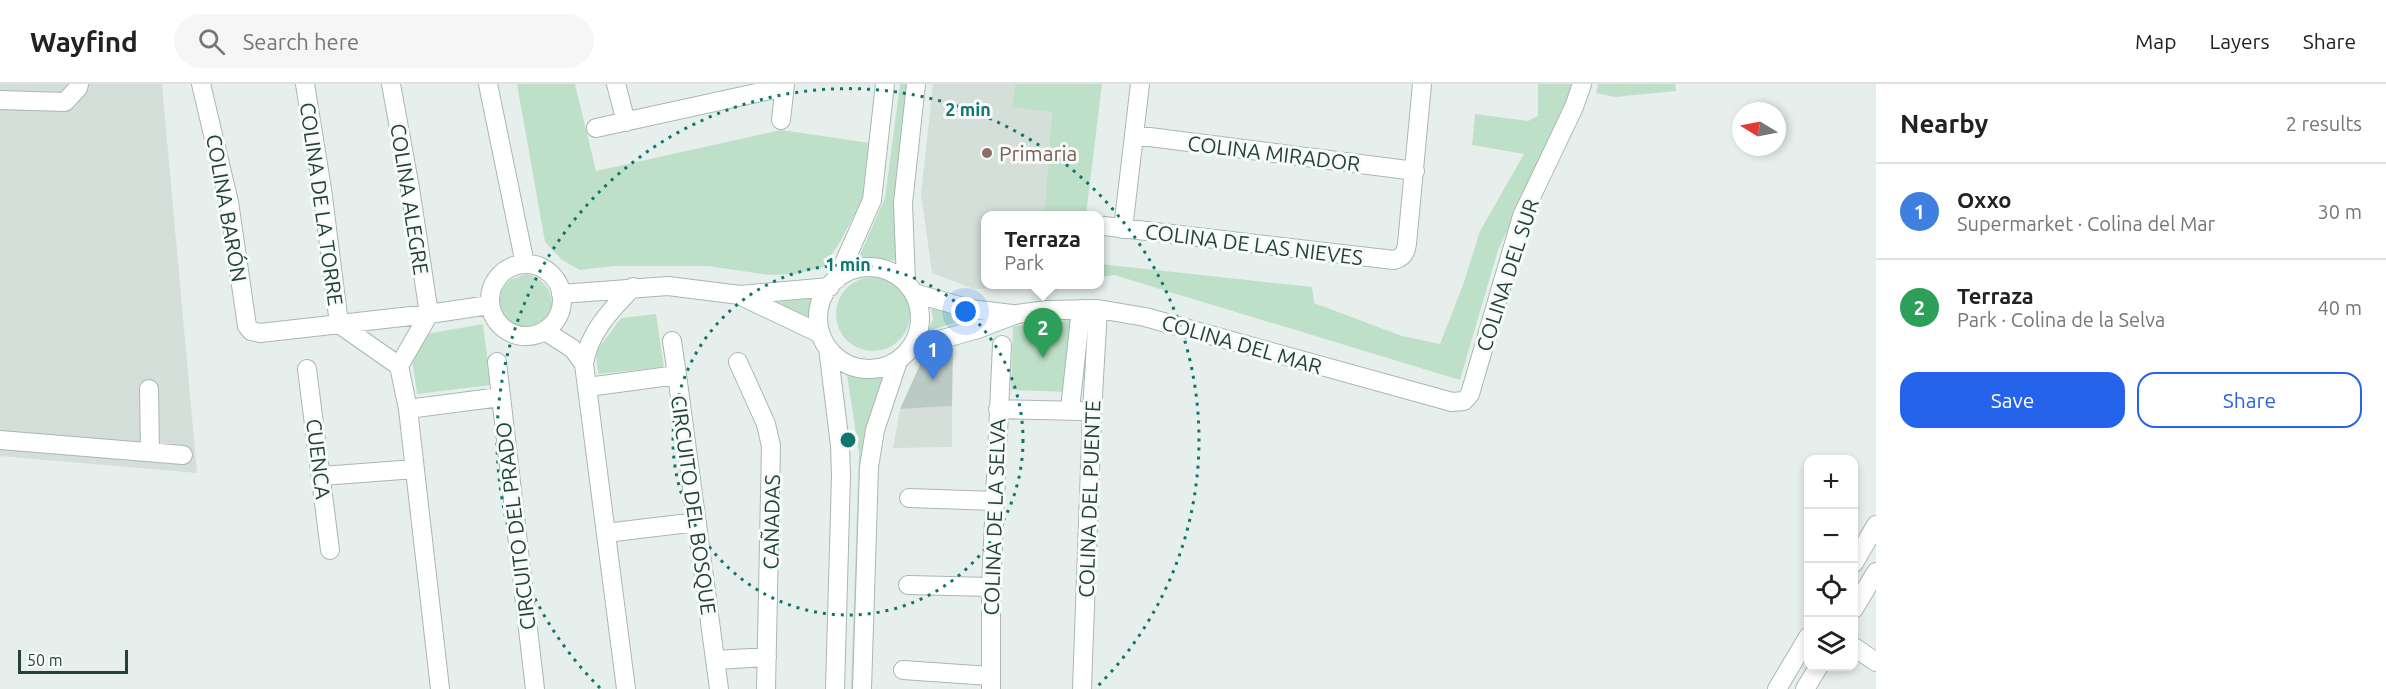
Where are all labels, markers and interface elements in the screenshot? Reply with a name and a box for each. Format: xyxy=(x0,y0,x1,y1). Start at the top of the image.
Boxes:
search box xyxy=(174,14,594,68)
icon: search xyxy=(195,25,228,58)
text: Wayfind xyxy=(30,26,138,57)
text: Search here xyxy=(243,29,359,54)
text: Map xyxy=(2135,29,2176,53)
text: Layers xyxy=(2209,29,2270,53)
text: Share xyxy=(2303,29,2356,53)
text: 2 min xyxy=(945,99,991,119)
street label: COLINA DE LA TORRE xyxy=(296,101,348,307)
north arrow xyxy=(1732,102,1786,156)
text: Nearby xyxy=(1900,109,1988,138)
text: 2 results xyxy=(2286,112,2362,135)
street label: COLINA ALEGRE xyxy=(386,122,434,276)
street label: COLINA MIRADOR xyxy=(1186,131,1362,175)
street label: COLINA BARÓN xyxy=(202,132,252,284)
place label: Primaria xyxy=(999,141,1077,165)
marker: Primaria xyxy=(980,146,994,160)
text: Oxxo xyxy=(1957,187,2012,212)
street label: COLINA DEL SUR xyxy=(1471,196,1543,354)
text: 1 xyxy=(1914,200,1925,223)
text: 30 m xyxy=(2318,200,2362,223)
popup xyxy=(981,211,1104,289)
text: Supermarket · Colina del Mar xyxy=(1957,212,2215,235)
street label: COLINA DE LAS NIEVES xyxy=(1144,219,1364,269)
text: Terraza xyxy=(1004,226,1081,251)
text: Park xyxy=(1004,251,1044,274)
text: 1 min xyxy=(825,254,871,274)
text: Terraza xyxy=(1957,283,2034,308)
text: 2 xyxy=(1914,296,1925,319)
text: 40 m xyxy=(2318,296,2362,319)
your location xyxy=(951,297,980,326)
pin: 2 xyxy=(1024,308,1062,358)
text: Park · Colina de la Selva xyxy=(1957,308,2165,331)
street label: COLINA DEL MAR xyxy=(1159,310,1325,378)
pin: 1 xyxy=(914,330,952,380)
button: Save xyxy=(1900,372,2125,428)
button: Share xyxy=(2137,372,2362,428)
street label: CIRCUITO DEL BOSQUE xyxy=(667,394,721,616)
street label: COLINA DEL PUENTE xyxy=(1074,400,1104,598)
street label: CUENCA xyxy=(302,417,336,501)
street label: COLINA DE LA SELVA xyxy=(979,418,1009,616)
street label: CIRCUITO DEL PRADO xyxy=(490,421,540,631)
centre of rings xyxy=(838,430,858,450)
map controls xyxy=(1804,455,1858,671)
button: + xyxy=(1804,455,1858,509)
street label: CAÑADAS xyxy=(758,474,784,570)
button: − xyxy=(1804,509,1858,563)
button: locate xyxy=(1804,563,1858,617)
button: layers xyxy=(1804,617,1858,671)
scale bar xyxy=(18,647,128,674)
text: 50 m xyxy=(27,651,63,669)

